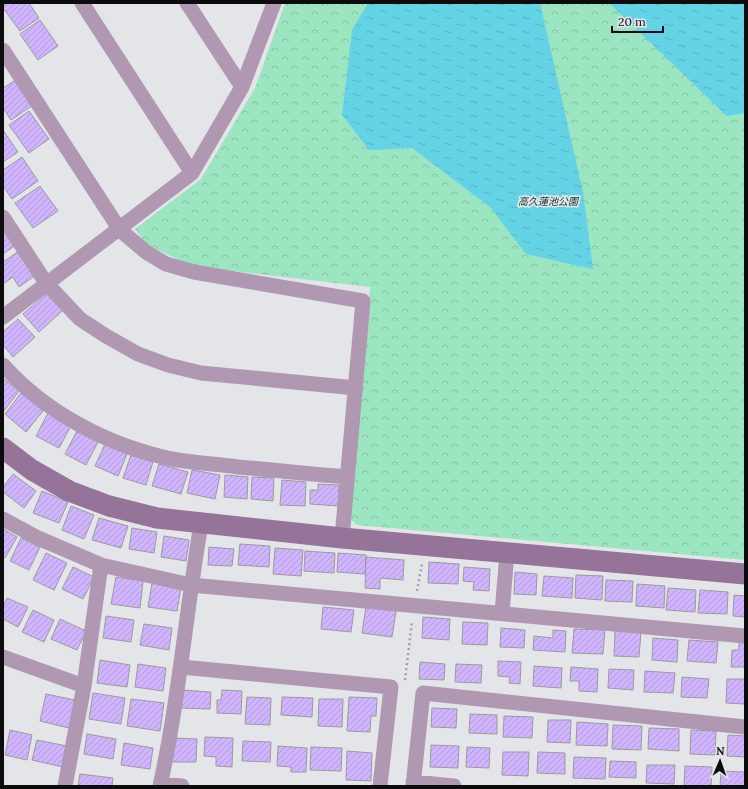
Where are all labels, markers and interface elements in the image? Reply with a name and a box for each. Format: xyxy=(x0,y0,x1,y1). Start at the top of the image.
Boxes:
scale bar xyxy=(612,8,663,34)
text: 20 m xyxy=(618,14,646,29)
park label: 高久蓮池公園 xyxy=(518,195,580,208)
north arrow xyxy=(700,741,740,781)
text: N xyxy=(716,744,725,758)

